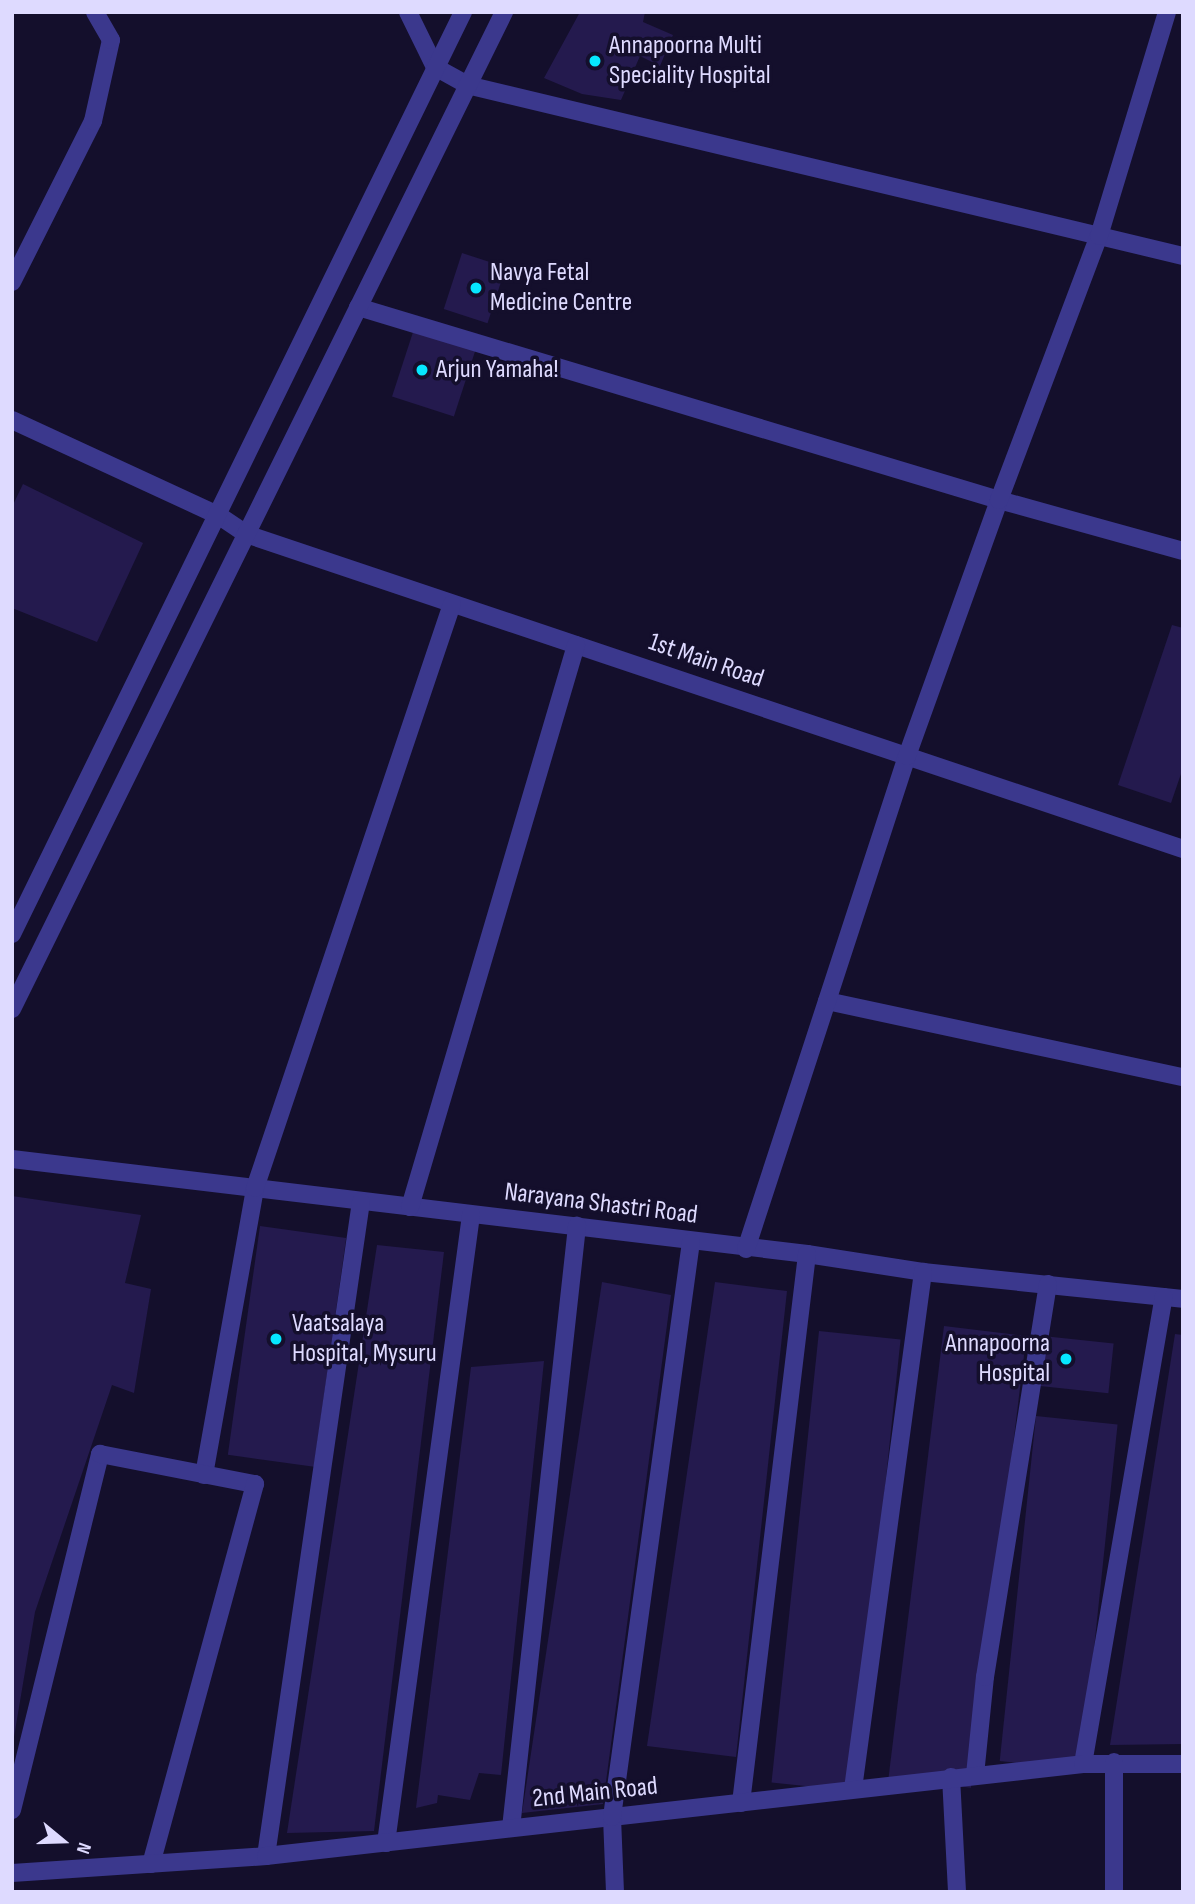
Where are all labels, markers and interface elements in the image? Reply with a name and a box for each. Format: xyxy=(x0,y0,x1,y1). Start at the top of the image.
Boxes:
place label: Annapoorna Multi Speciality Hospital xyxy=(609,30,771,92)
marker: Annapoorna Multi Speciality Hospital xyxy=(587,53,603,69)
place label: Navya Fetal Medicine Centre xyxy=(490,257,632,318)
marker: Navya Fetal Medicine Centre xyxy=(468,280,484,296)
place label: Arjun Yamaha! xyxy=(436,354,558,386)
marker: Arjun Yamaha! xyxy=(414,362,430,378)
street label: 1st Main Road xyxy=(644,627,768,695)
street label: Narayana Shastri Road xyxy=(503,1177,699,1231)
place label: Vaatsalaya Hospital, Mysuru xyxy=(292,1308,437,1370)
place label: Annapoorna Hospital xyxy=(945,1328,1050,1390)
marker: Vaatsalaya Hospital, Mysuru xyxy=(266,1329,286,1349)
marker: Annapoorna Hospital xyxy=(1056,1349,1076,1369)
street label: 2nd Main Road xyxy=(531,1771,659,1815)
north arrow xyxy=(28,1806,98,1876)
text: N xyxy=(71,1839,96,1857)

